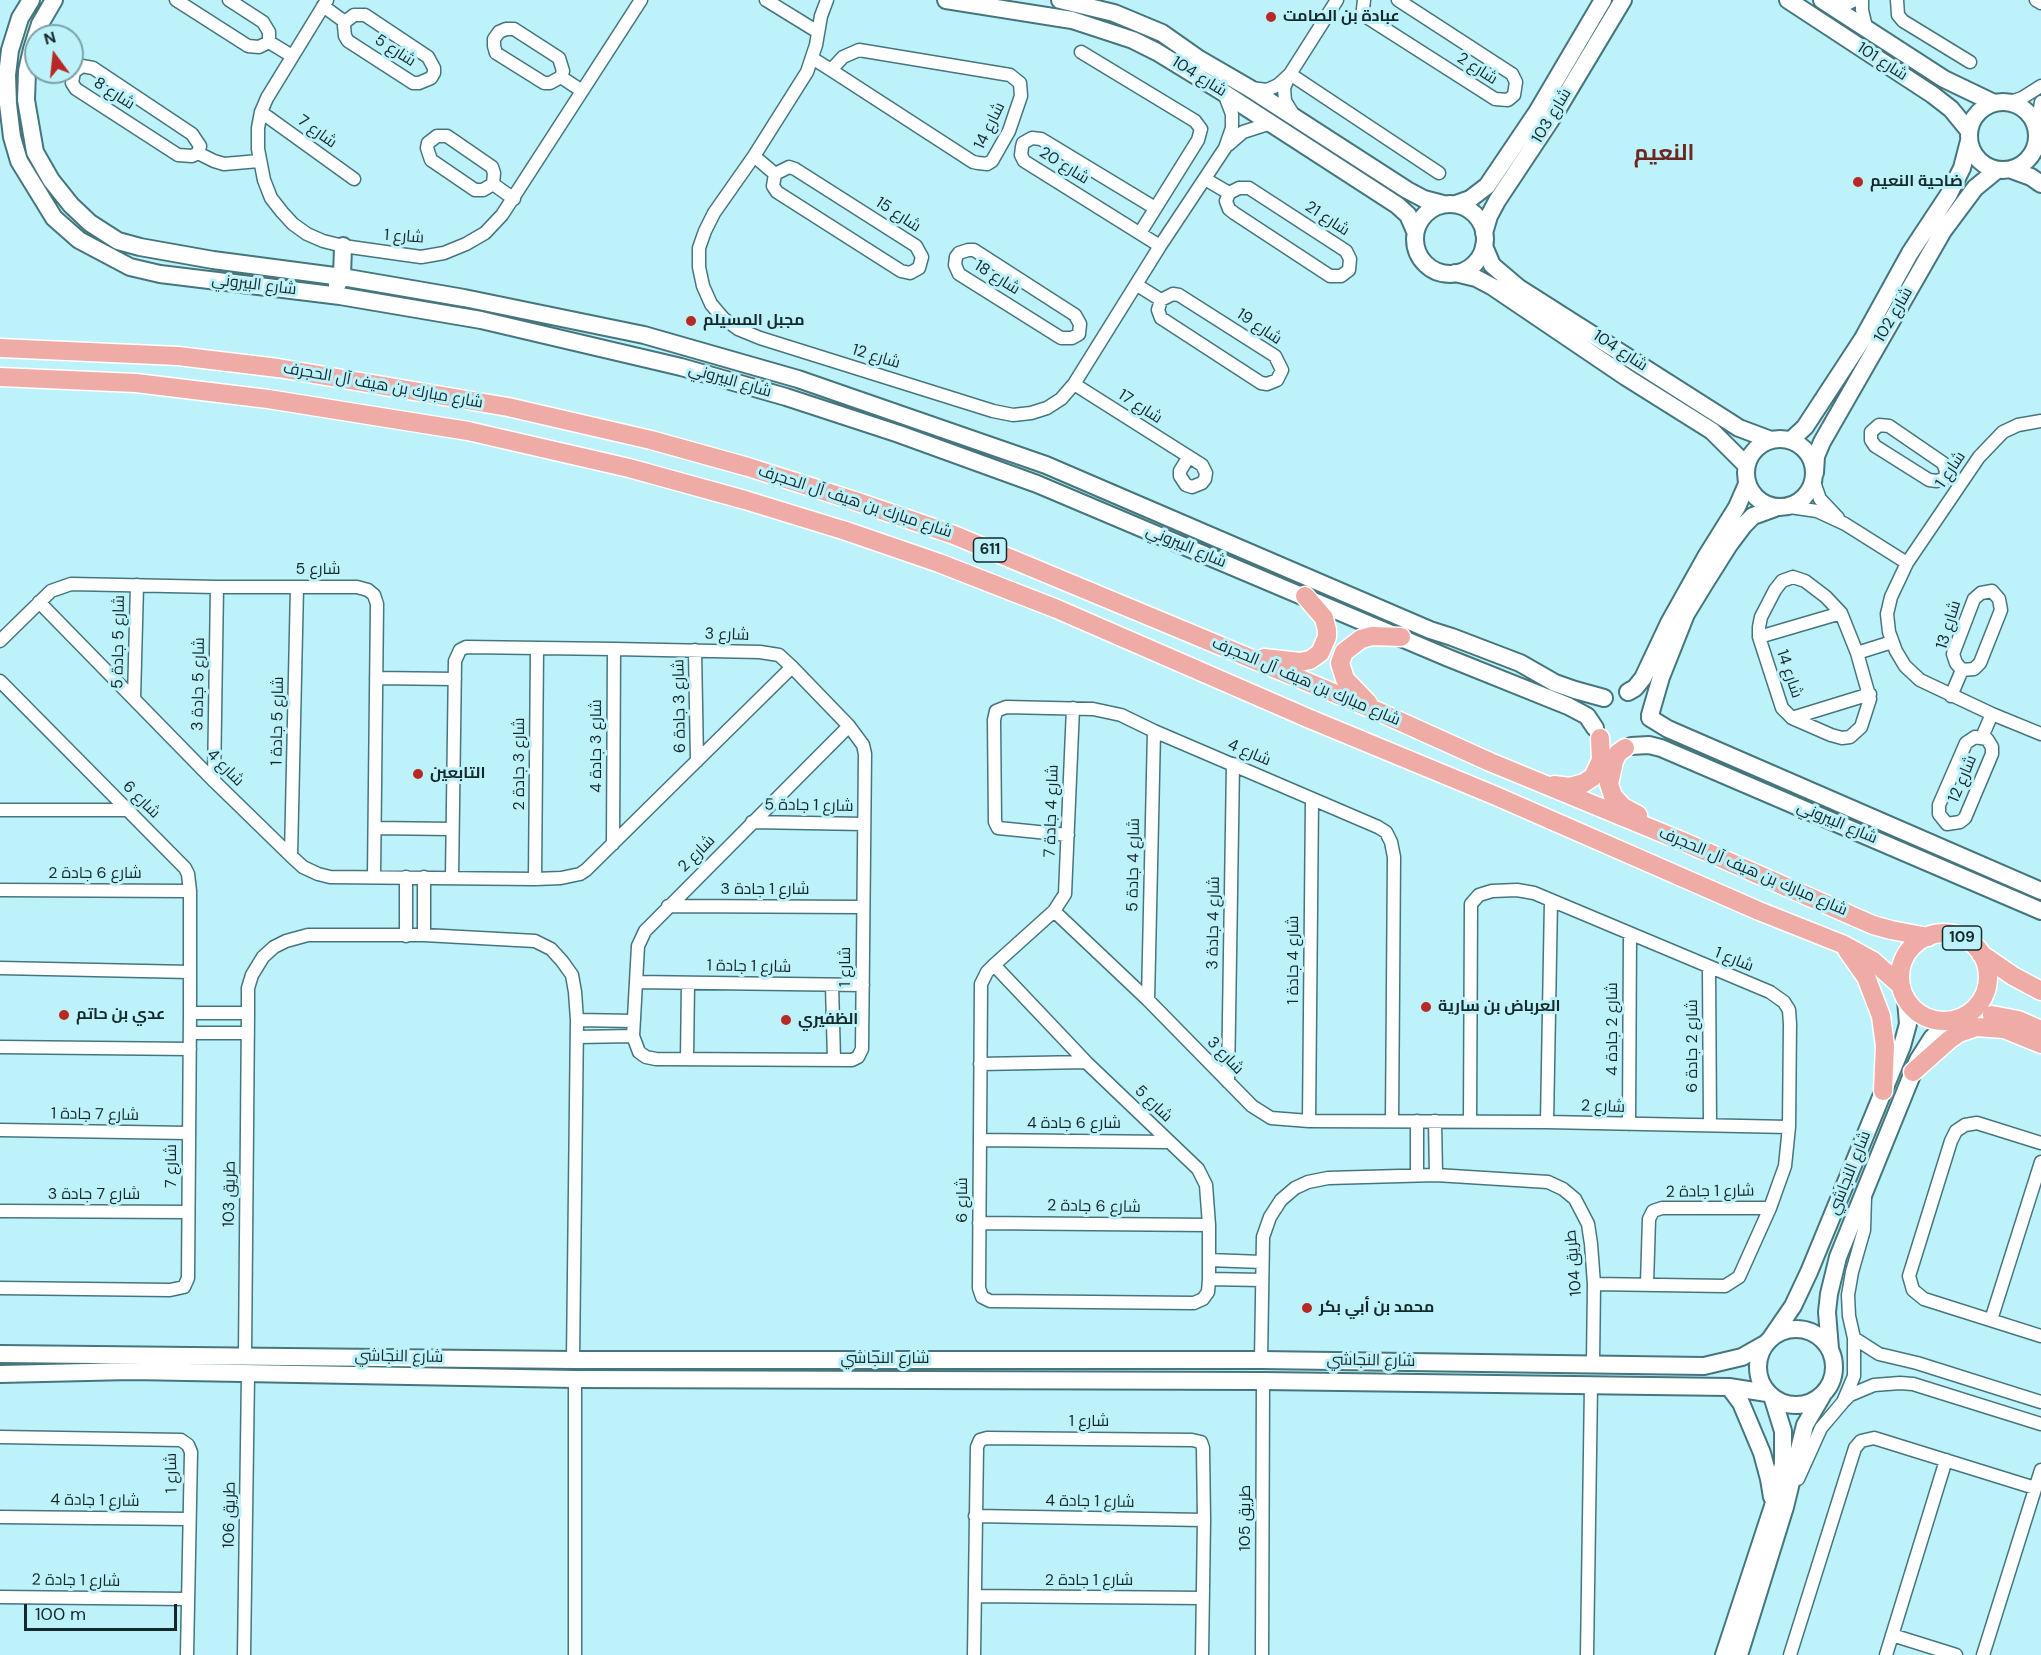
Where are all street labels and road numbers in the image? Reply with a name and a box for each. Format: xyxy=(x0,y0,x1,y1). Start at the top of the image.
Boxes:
street label: شارع 5 xyxy=(371,31,419,71)
street label: شارع 101 xyxy=(1853,39,1911,85)
street label: شارع 2 xyxy=(1453,49,1501,89)
street label: شارع 104 xyxy=(1168,53,1230,101)
street label: شارع 8 xyxy=(90,74,138,114)
street label: شارع 103 xyxy=(1528,85,1576,147)
street label: شارع 14 xyxy=(970,99,1010,153)
street label: شارع 7 xyxy=(294,111,340,153)
street label: شارع 20 xyxy=(1035,143,1093,189)
street label: شارع 15 xyxy=(872,193,924,237)
street label: شارع 21 xyxy=(1301,197,1353,241)
street label: شارع 1 xyxy=(383,226,425,248)
street label: شارع 18 xyxy=(971,257,1023,299)
street label: شارع البيروني xyxy=(210,270,298,300)
street label: شارع 102 xyxy=(1871,284,1917,346)
street label: شارع 19 xyxy=(1233,305,1285,349)
street label: شارع 104 xyxy=(1589,326,1651,376)
street label: شارع 12 xyxy=(850,341,902,373)
street label: شارع مبارك بن هيف آل الحجرف xyxy=(281,359,485,413)
street label: شارع البيروني xyxy=(686,360,774,402)
street label: شارع 17 xyxy=(1114,386,1166,428)
street label: شارع 1 xyxy=(1932,448,1970,492)
street label: شارع مبارك بن هيف آل الحجرف xyxy=(756,462,954,542)
street label: شارع البيروني xyxy=(1143,521,1229,573)
road number: 611 xyxy=(974,538,1006,562)
street label: شارع 5 xyxy=(295,560,341,580)
street label: شارع 5 جادة 5 xyxy=(109,595,129,689)
street label: شارع 13 xyxy=(1933,598,1965,652)
street label: شارع 3 xyxy=(704,625,750,645)
street label: شارع مبارك بن هيف آل الحجرف xyxy=(1209,634,1403,730)
street label: شارع 5 جادة 3 xyxy=(189,637,209,731)
street label: شارع 14 xyxy=(1772,647,1806,701)
street label: شارع 3 جادة 6 xyxy=(670,659,690,753)
street label: شارع 5 جادة 1 xyxy=(268,676,288,766)
street label: شارع 3 جادة 4 xyxy=(587,699,607,793)
street label: شارع 3 جادة 2 xyxy=(510,717,530,811)
street label: شارع 4 xyxy=(1225,735,1273,771)
street label: شارع 4 xyxy=(202,745,248,791)
street label: شارع 12 xyxy=(1945,752,1981,806)
street label: شارع 4 جادة 7 xyxy=(1041,764,1063,858)
street label: شارع 6 xyxy=(118,777,164,823)
street label: شارع 1 جادة 5 xyxy=(764,796,854,816)
street label: شارع البيروني xyxy=(1794,797,1880,849)
street label: شارع 4 جادة 5 xyxy=(1124,818,1144,912)
street label: شارع مبارك بن هيف آل الحجرف xyxy=(1656,824,1850,920)
street label: شارع 2 xyxy=(674,831,720,877)
street label: شارع 6 جادة 2 xyxy=(48,864,142,884)
street label: شارع 4 جادة 3 xyxy=(1204,876,1224,970)
street label: شارع 1 جادة 3 xyxy=(721,880,809,900)
street label: شارع 4 جادة 1 xyxy=(1284,915,1304,1005)
road number: 109 xyxy=(1942,926,1982,950)
street label: شارع 1 xyxy=(1712,944,1756,976)
street label: شارع 1 xyxy=(836,947,856,987)
street label: شارع 1 جادة 1 xyxy=(707,957,791,977)
street label: شارع 2 جادة 4 xyxy=(1603,982,1623,1076)
street label: شارع 2 جادة 6 xyxy=(1683,999,1703,1093)
street label: شارع 3 xyxy=(1203,1033,1247,1079)
street label: شارع 5 xyxy=(1130,1081,1176,1127)
street label: شارع 2 xyxy=(1580,1097,1626,1117)
street label: شارع 7 جادة 1 xyxy=(51,1105,139,1125)
street label: شارع 6 جادة 4 xyxy=(1027,1114,1121,1134)
street label: شارع النجاشي xyxy=(1824,1128,1876,1218)
street label: شارع 7 xyxy=(162,1144,182,1188)
street label: طريق 103 xyxy=(220,1161,240,1227)
street label: شارع 6 xyxy=(953,1177,973,1223)
street label: شارع 1 جادة 2 xyxy=(1666,1182,1754,1202)
street label: شارع 7 جادة 3 xyxy=(48,1185,140,1205)
street label: شارع 6 جادة 2 xyxy=(1047,1197,1141,1217)
street label: طريق 104 xyxy=(1562,1229,1586,1297)
street label: شارع النجاشي xyxy=(354,1347,444,1367)
street label: شارع النجاشي xyxy=(841,1349,929,1369)
street label: شارع النجاشي xyxy=(1326,1351,1416,1371)
street label: شارع 1 xyxy=(1069,1412,1109,1432)
street label: شارع 1 xyxy=(162,1453,182,1493)
street label: طريق 106 xyxy=(220,1481,240,1549)
street label: طريق 105 xyxy=(1236,1485,1256,1551)
street label: شارع 1 جادة 4 xyxy=(50,1491,140,1511)
street label: شارع 1 جادة 4 xyxy=(1045,1492,1135,1512)
street label: شارع 1 جادة 2 xyxy=(32,1571,120,1591)
street label: شارع 1 جادة 2 xyxy=(1045,1571,1133,1591)

